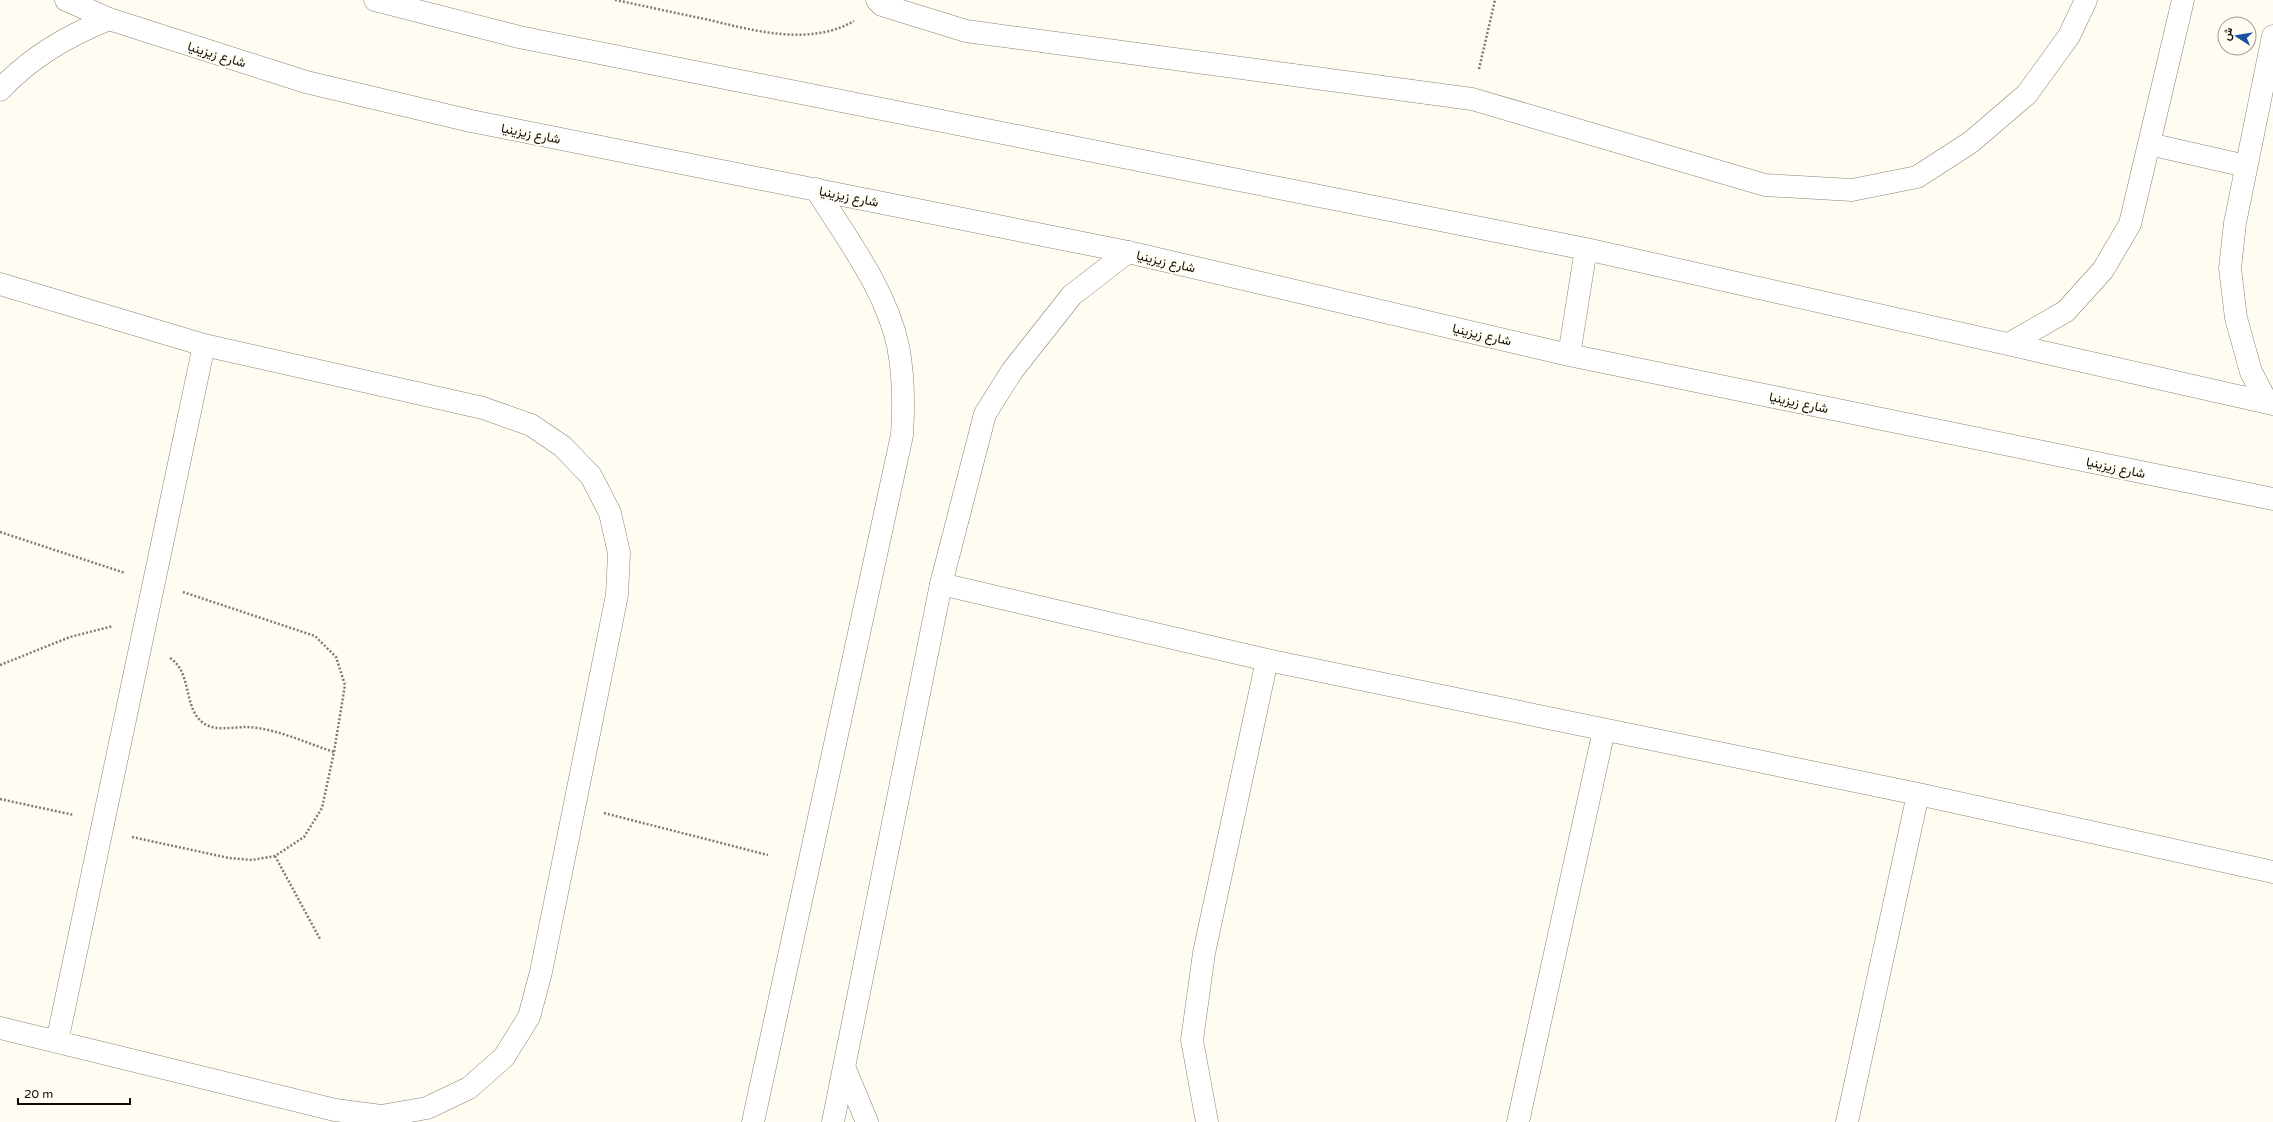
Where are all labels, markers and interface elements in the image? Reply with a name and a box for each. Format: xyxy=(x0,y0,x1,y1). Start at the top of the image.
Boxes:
north arrow xyxy=(2217,16,2257,56)
text: ش xyxy=(2220,26,2235,42)
street label: شارع زيزينيا xyxy=(185,39,248,72)
street label: شارع زيزينيا xyxy=(500,120,562,149)
street label: شارع زيزينيا xyxy=(818,183,880,212)
street label: شارع زيزينيا xyxy=(1134,247,1197,277)
street label: شارع زيزينيا xyxy=(1450,320,1513,350)
street label: شارع زيزينيا xyxy=(1768,389,1830,418)
street label: شارع زيزينيا xyxy=(2085,454,2147,483)
scale bar xyxy=(18,1080,130,1106)
text: 20 m xyxy=(24,1087,53,1101)

